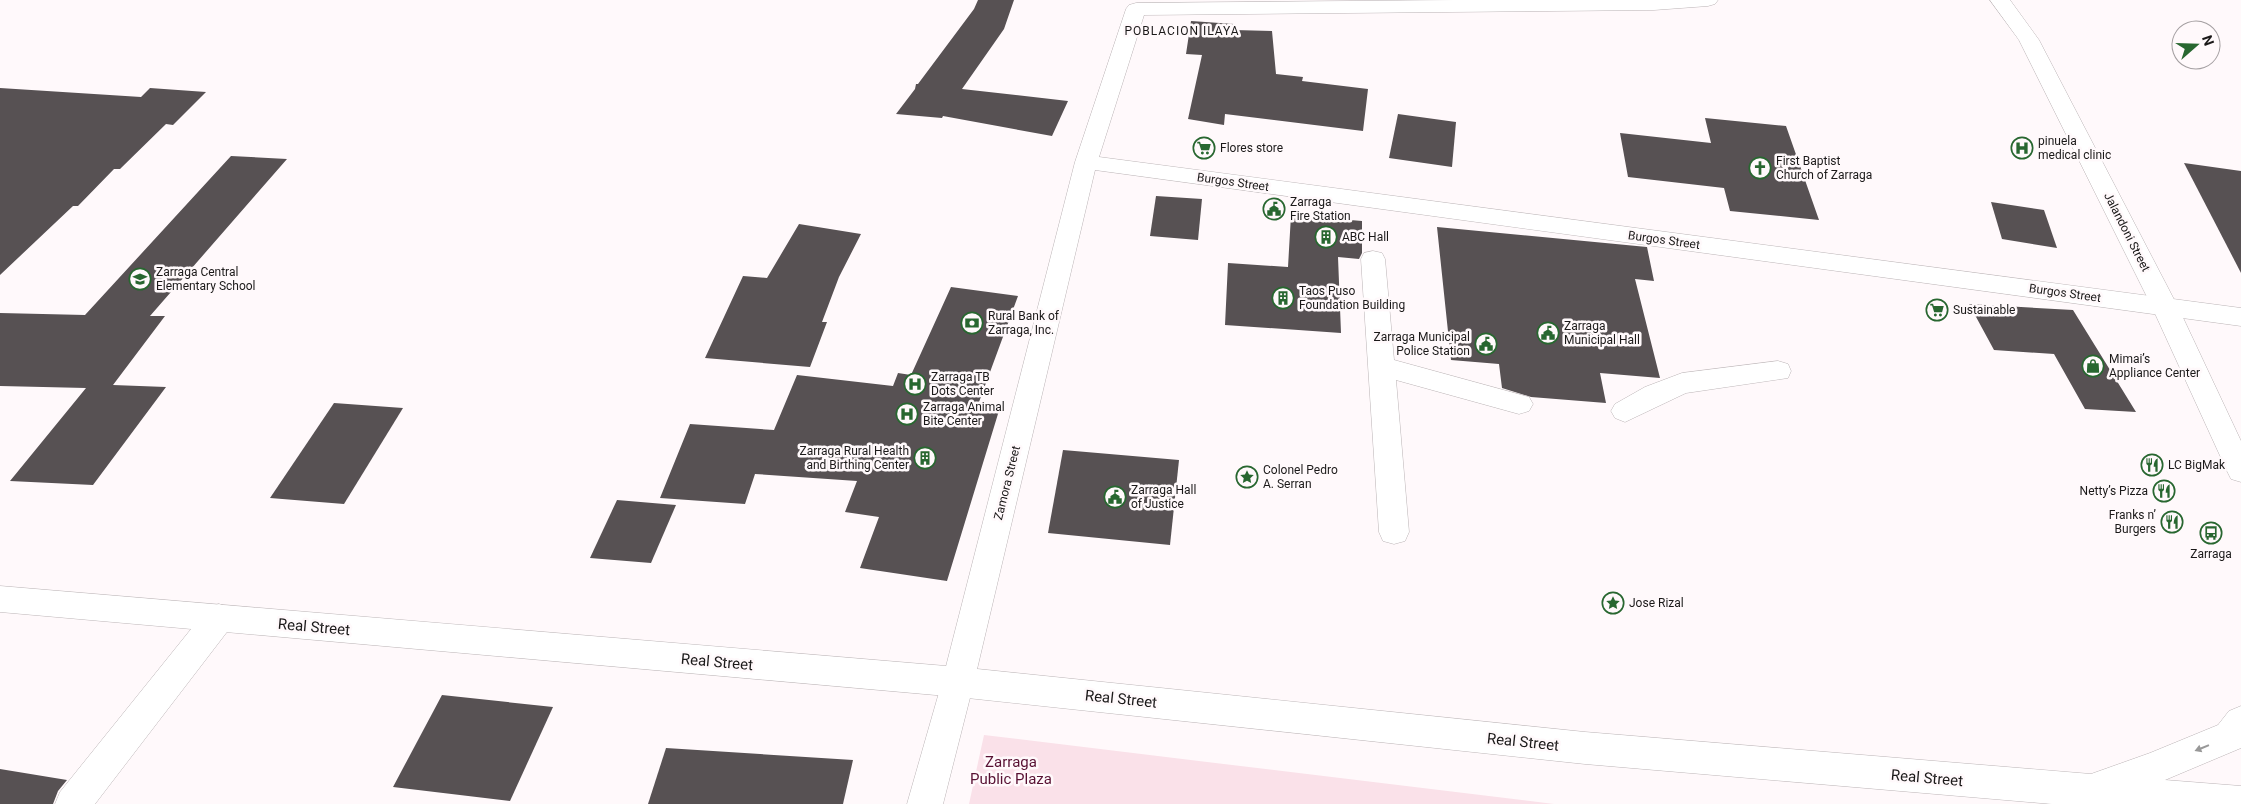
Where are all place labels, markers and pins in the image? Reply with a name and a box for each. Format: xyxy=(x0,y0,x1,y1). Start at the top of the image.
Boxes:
place label: pinuela medical clinic xyxy=(2038,134,2111,162)
supermarket icon: Flores store xyxy=(1192,136,1216,160)
hospital icon: pinuela medical clinic xyxy=(2010,136,2034,160)
place label: Flores store xyxy=(1220,141,1283,155)
place label: First Baptist Church of Zarraga xyxy=(1776,154,1872,182)
church icon: First Baptist Church of Zarraga xyxy=(1748,156,1772,180)
place label: Zarraga Fire Station xyxy=(1290,195,1351,223)
public building icon: Zarraga Fire Station xyxy=(1262,197,1286,221)
building icon: ABC Hall xyxy=(1314,225,1338,249)
place label: ABC Hall xyxy=(1342,230,1389,244)
place label: Zarraga Central Elementary School xyxy=(156,265,256,293)
school or university icon: Zarraga Central Elementary School xyxy=(128,267,152,291)
place label: Taos Puso Foundation Building xyxy=(1299,284,1405,312)
building icon: Taos Puso Foundation Building xyxy=(1271,286,1295,310)
supermarket icon: Sustainable xyxy=(1925,298,1949,322)
place label: Sustainable xyxy=(1953,303,2015,317)
place label: Rural Bank of Zarraga, Inc. xyxy=(988,309,1060,337)
bank icon: Rural Bank of Zarraga, Inc. xyxy=(960,311,984,335)
place label: Zarraga Municipal Hall xyxy=(1564,319,1640,347)
public building icon: Zarraga Municipal Hall xyxy=(1536,321,1560,345)
place label: Zarraga Municipal Police Station xyxy=(1374,330,1470,358)
public building icon: Zarraga Municipal Police Station xyxy=(1474,332,1498,356)
place label: Mimai’s Appliance Center xyxy=(2109,352,2200,380)
shop icon: Mimai’s Appliance Center xyxy=(2081,354,2105,378)
place label: Zarraga TB Dots Center xyxy=(931,370,994,398)
hospital icon: Zarraga TB Dots Center xyxy=(903,372,927,396)
place label: Zarraga Animal Bite Center xyxy=(923,400,1005,428)
hospital icon: Zarraga Animal Bite Center xyxy=(895,402,919,426)
place label: Zarraga Rural Health and Birthing Center xyxy=(799,444,909,472)
building icon: Zarraga Rural Health and Birthing Center xyxy=(913,446,937,470)
restaurant icon: LC BigMak xyxy=(2140,453,2164,477)
place label: LC BigMak xyxy=(2168,458,2226,472)
place label: Colonel Pedro A. Serran xyxy=(1263,463,1338,491)
place icon: Colonel Pedro A. Serran xyxy=(1235,465,1259,489)
restaurant icon: Netty’s Pizza xyxy=(2152,479,2176,503)
place label: Zarraga Hall of Justice xyxy=(1131,483,1196,511)
place label: Netty’s Pizza xyxy=(2080,484,2148,498)
public building icon: Zarraga Hall of Justice xyxy=(1103,485,1127,509)
place label: Franks n’ Burgers xyxy=(2109,508,2156,536)
restaurant icon: Franks n’ Burgers xyxy=(2160,510,2184,534)
bus stop icon: Zarraga xyxy=(2199,521,2223,545)
place label: Zarraga xyxy=(2190,547,2232,561)
place icon: Jose Rizal xyxy=(1601,591,1625,615)
place label: Jose Rizal xyxy=(1629,596,1684,610)

